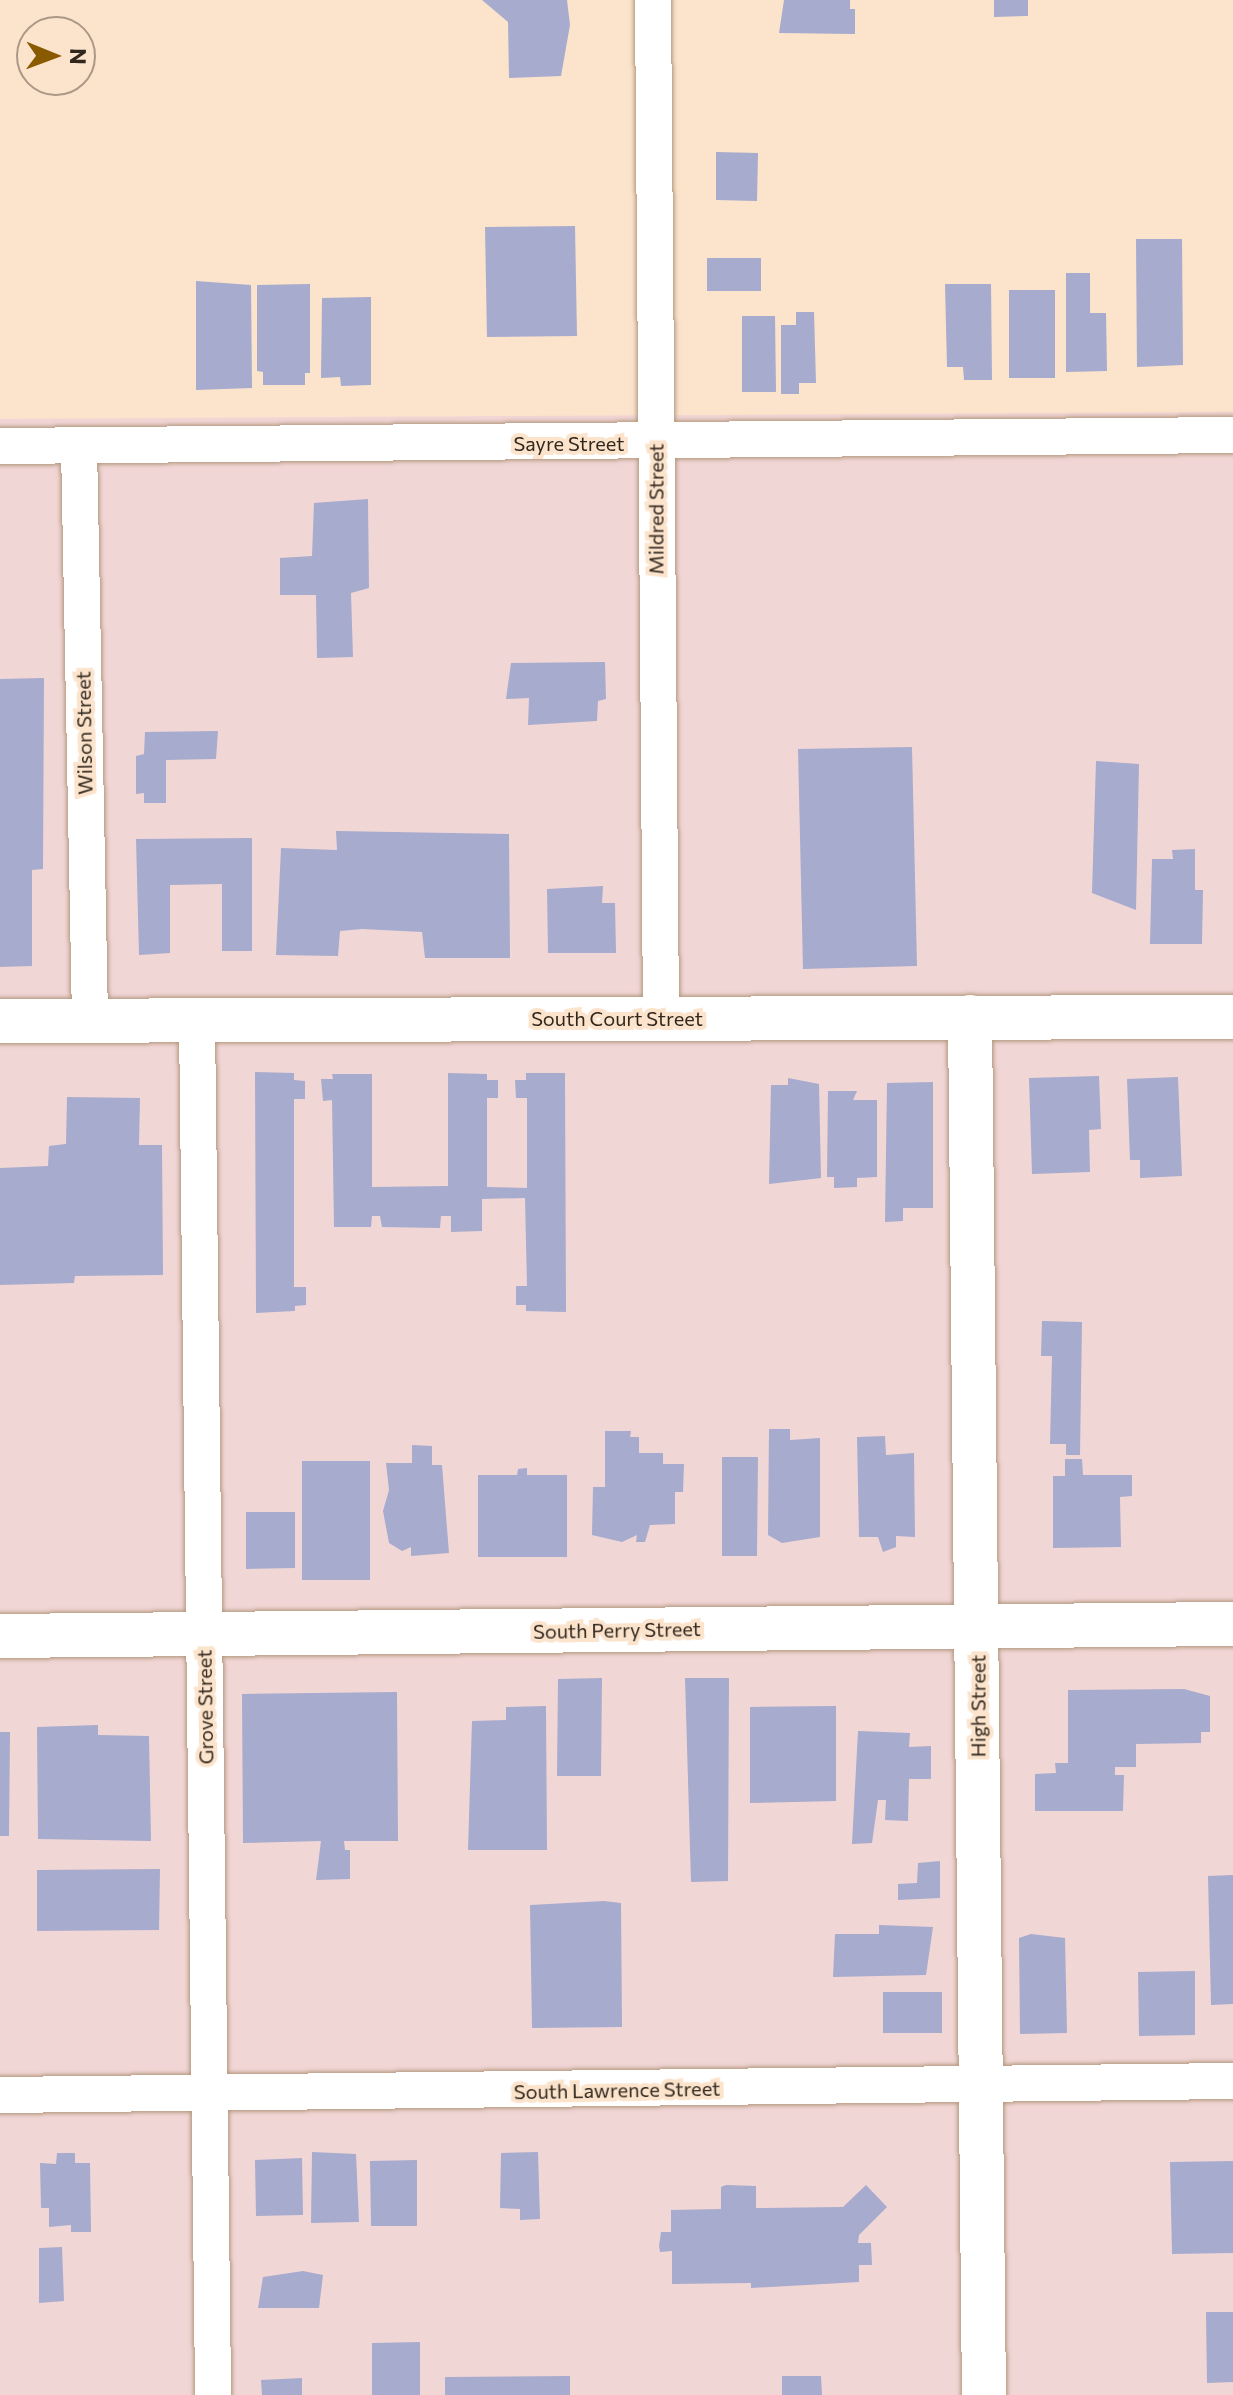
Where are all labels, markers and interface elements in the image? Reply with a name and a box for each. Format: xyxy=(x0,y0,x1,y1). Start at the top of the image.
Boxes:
north arrow xyxy=(16,16,96,96)
text: N xyxy=(65,48,92,65)
street label: Sayre Street xyxy=(514,431,624,455)
street label: Mildred Street xyxy=(644,443,668,575)
street label: Wilson Street xyxy=(71,671,97,795)
street label: South Court Street xyxy=(531,1006,703,1030)
street label: South Perry Street xyxy=(533,1617,701,1643)
street label: Grove Street xyxy=(192,1649,218,1765)
street label: High Street xyxy=(966,1655,990,1757)
street label: South Lawrence Street xyxy=(514,2076,720,2104)

